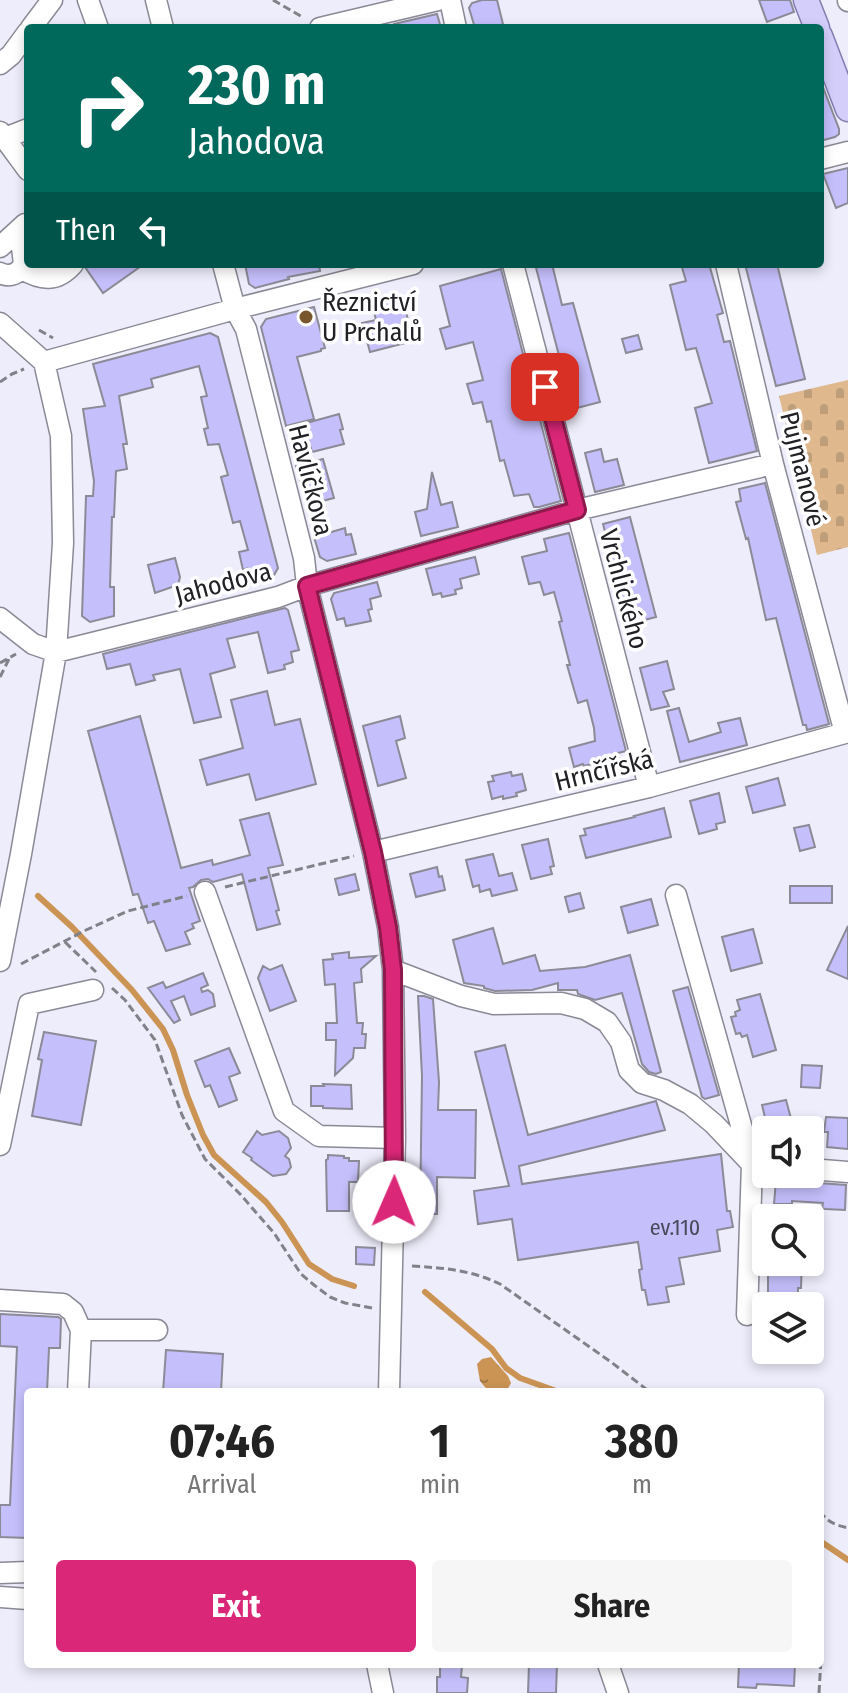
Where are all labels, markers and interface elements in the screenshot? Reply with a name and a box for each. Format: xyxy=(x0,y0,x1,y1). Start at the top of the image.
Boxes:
text: 230 m xyxy=(188,52,325,119)
icon: right xyxy=(56,56,160,160)
text: Jahodova xyxy=(188,120,325,164)
icon: left xyxy=(132,208,176,252)
text: Then xyxy=(56,212,116,248)
place label: Řeznictví U Prchalů xyxy=(322,287,423,348)
marker: Řeznictví U Prchalů xyxy=(297,308,315,326)
pin xyxy=(511,353,579,421)
icon: arrive xyxy=(523,365,567,409)
street label: Pujmanové xyxy=(773,408,832,530)
street label: Havlíčkova xyxy=(282,421,339,539)
street label: Vrchlického xyxy=(593,526,654,652)
street label: Jahodova xyxy=(171,556,275,611)
street label: Hrnčířská xyxy=(552,743,657,798)
map controls xyxy=(752,1116,824,1364)
button: sound xyxy=(752,1116,824,1188)
position arrow xyxy=(352,1160,436,1244)
button: search xyxy=(752,1204,824,1276)
house number: ev.110 xyxy=(650,1214,700,1241)
button: layers xyxy=(752,1292,824,1364)
text: 07:46 xyxy=(169,1412,275,1470)
text: 1 xyxy=(430,1412,450,1470)
text: 380 xyxy=(605,1412,679,1470)
text: Arrival xyxy=(187,1469,256,1500)
text: min xyxy=(420,1469,460,1500)
text: m xyxy=(632,1469,652,1500)
button: Exit xyxy=(56,1560,416,1652)
button: Share xyxy=(432,1560,792,1652)

